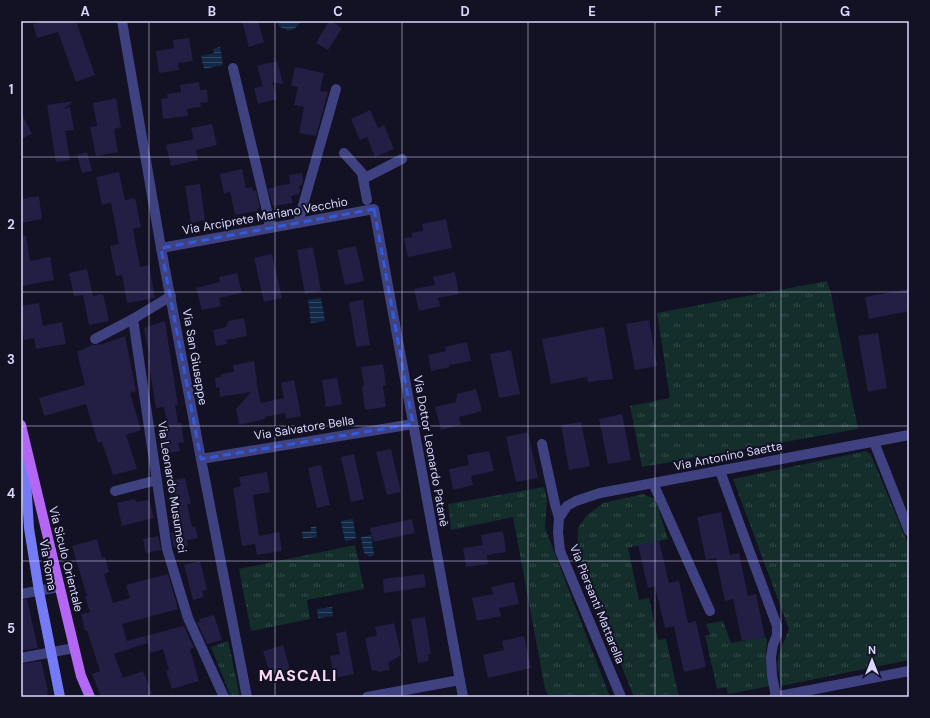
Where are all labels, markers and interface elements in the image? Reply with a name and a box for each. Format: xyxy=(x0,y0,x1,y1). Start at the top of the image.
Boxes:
text: A xyxy=(80,3,90,20)
text: B xyxy=(208,3,216,20)
text: C xyxy=(333,3,343,20)
text: D xyxy=(460,3,470,20)
text: E xyxy=(588,3,596,20)
text: F xyxy=(714,3,722,20)
text: G xyxy=(840,3,850,20)
text: 1 xyxy=(9,81,13,98)
street label: Via Arciprete Mariano Vecchio xyxy=(181,194,349,238)
text: 2 xyxy=(7,216,15,233)
street label: Via San Giuseppe xyxy=(179,307,211,407)
text: 3 xyxy=(7,351,15,368)
street label: Via Dottor Leonardo Patanè xyxy=(410,374,452,528)
street label: Via Salvatore Bella xyxy=(253,412,355,444)
street label: Via Leonardo Musumeci xyxy=(154,420,190,554)
street label: Via Antonino Saetta xyxy=(672,438,784,474)
text: 4 xyxy=(7,485,15,502)
street label: Via Siculo Orientale xyxy=(45,505,87,614)
street label: Via Roma xyxy=(36,538,60,592)
street label: Via Piersanti Mattarella xyxy=(566,542,628,666)
text: 5 xyxy=(7,620,15,637)
north arrow xyxy=(852,640,892,680)
text: N xyxy=(868,643,876,657)
district label: MASCALI xyxy=(259,665,337,686)

